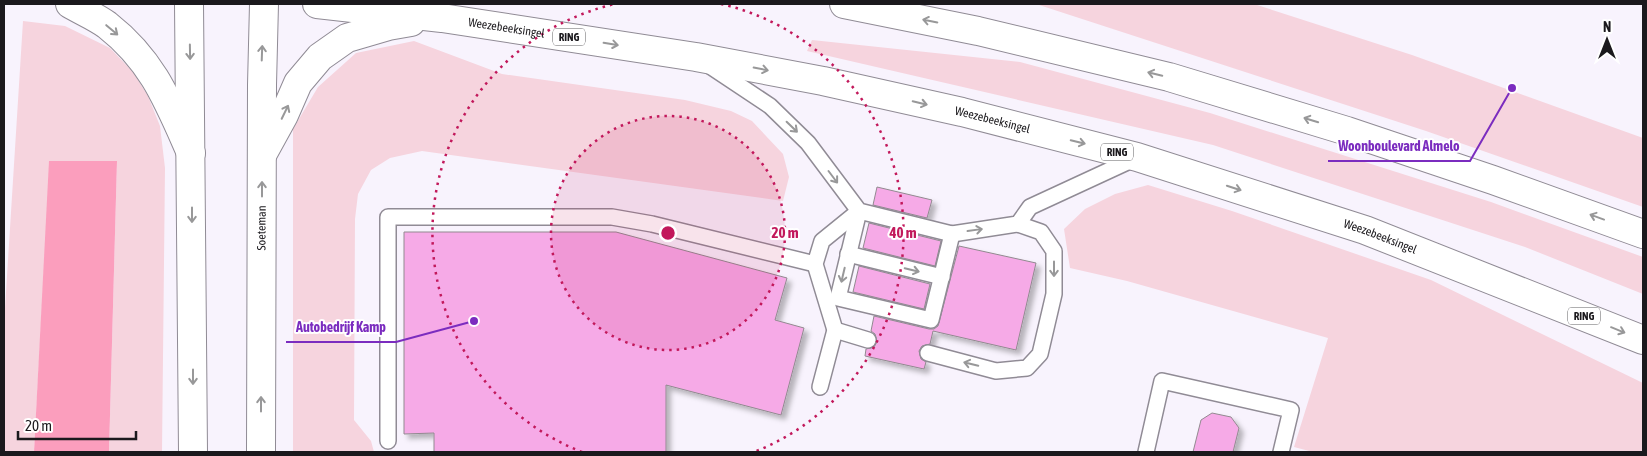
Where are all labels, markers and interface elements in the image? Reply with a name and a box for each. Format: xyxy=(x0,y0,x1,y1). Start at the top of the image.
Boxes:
street label: Weezebeeksingel xyxy=(467,15,546,41)
north arrow xyxy=(1582,15,1632,65)
one-way arrow xyxy=(923,16,939,26)
text: N xyxy=(1603,19,1611,35)
one-way arrow xyxy=(105,24,118,35)
road number: RING xyxy=(553,28,585,46)
one-way arrow xyxy=(603,39,619,49)
one-way arrow xyxy=(185,44,195,60)
one-way arrow xyxy=(258,46,267,62)
one-way arrow xyxy=(753,65,769,74)
one-way arrow xyxy=(1148,69,1164,78)
one-way arrow xyxy=(912,99,928,108)
street label: Weezebeeksingel xyxy=(954,104,1032,136)
one-way arrow xyxy=(281,105,290,120)
one-way arrow xyxy=(1303,115,1319,125)
one-way arrow xyxy=(785,121,798,133)
callout: Woonboulevard Almelo xyxy=(1328,132,1470,161)
one-way arrow xyxy=(1070,138,1086,147)
text: Woonboulevard Almelo xyxy=(1337,138,1460,154)
road number: RING xyxy=(1101,144,1133,160)
one-way arrow xyxy=(828,170,839,183)
one-way arrow xyxy=(257,181,267,197)
one-way arrow xyxy=(1226,183,1242,193)
street label: Soeteman xyxy=(255,205,269,251)
one-way arrow xyxy=(187,206,197,223)
one-way arrow xyxy=(1590,212,1606,222)
street label: Weezebeeksingel xyxy=(1342,217,1419,257)
centre of rings xyxy=(659,224,677,242)
text: 20 m xyxy=(772,224,799,241)
text: 40 m xyxy=(889,224,917,241)
one-way arrow xyxy=(966,225,982,235)
one-way arrow xyxy=(1049,261,1059,277)
one-way arrow xyxy=(903,266,919,275)
one-way arrow xyxy=(838,267,847,283)
road number: RING xyxy=(1568,308,1600,324)
callout: Autobedrijf Kamp xyxy=(286,313,396,342)
text: Autobedrijf Kamp xyxy=(295,319,386,335)
one-way arrow xyxy=(1609,326,1625,335)
one-way arrow xyxy=(963,359,979,368)
one-way arrow xyxy=(188,369,198,385)
one-way arrow xyxy=(256,396,266,412)
scale bar xyxy=(18,408,135,440)
text: 20 m xyxy=(25,417,52,434)

